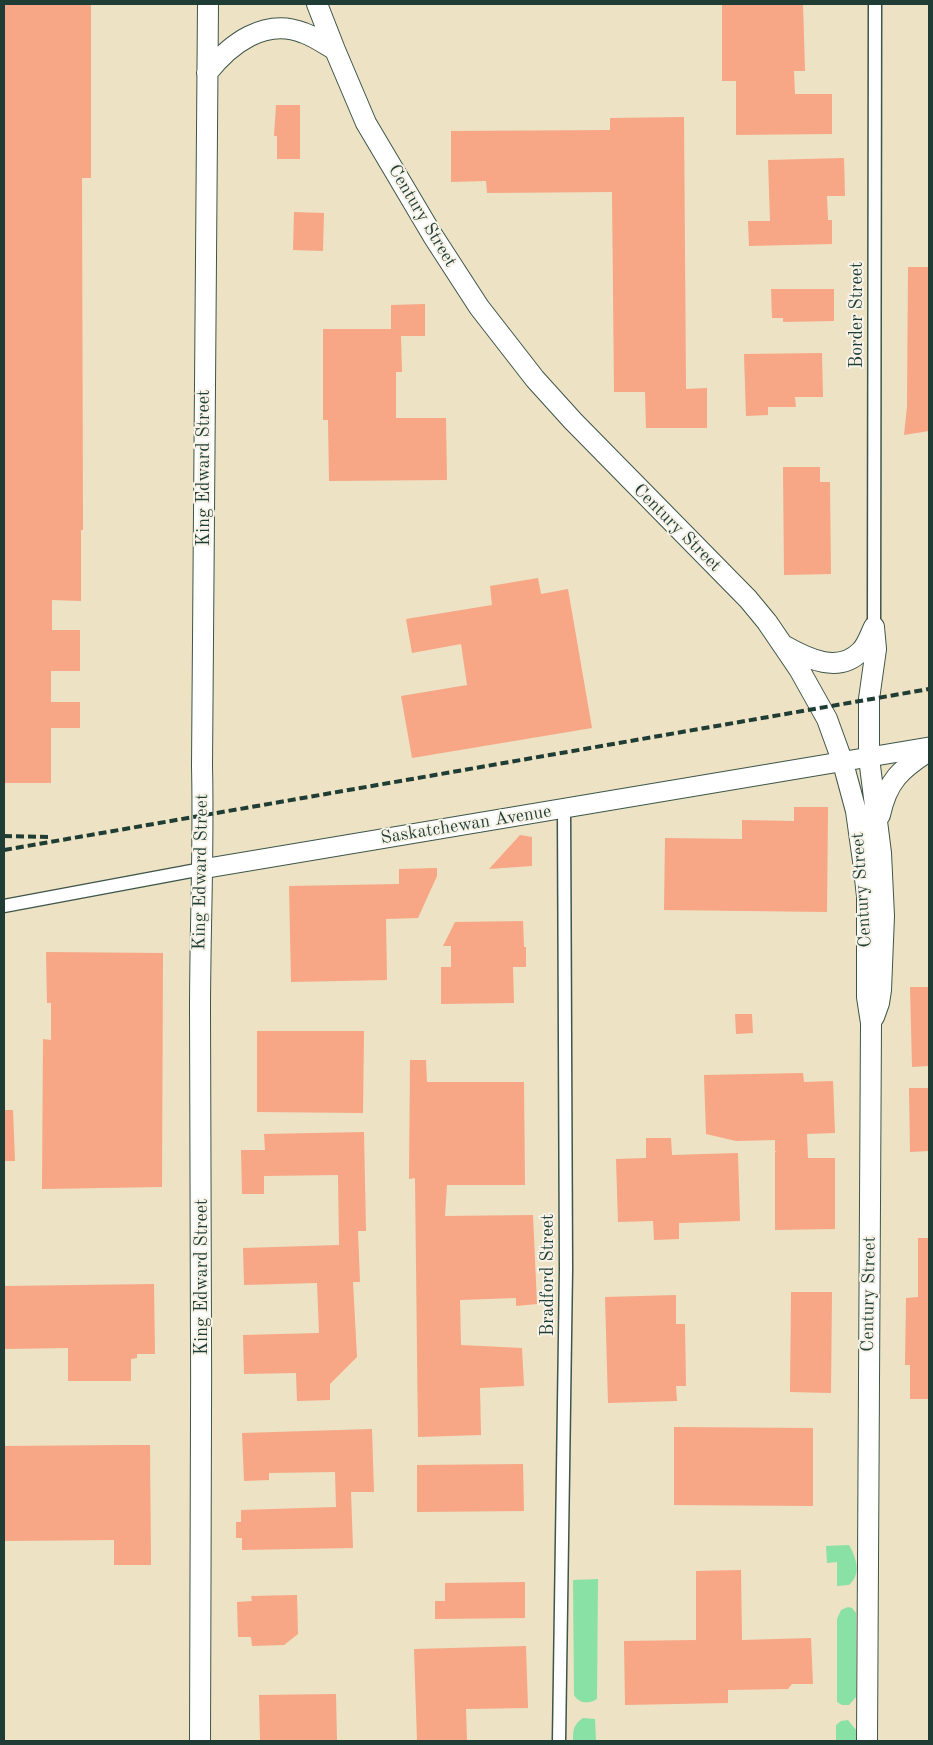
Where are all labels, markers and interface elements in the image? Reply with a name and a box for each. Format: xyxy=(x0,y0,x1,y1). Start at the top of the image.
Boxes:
street label: Century Street xyxy=(383,161,461,271)
street label: Border Street xyxy=(846,262,868,368)
street label: King Edward Street xyxy=(193,390,215,546)
street label: Century Street xyxy=(628,479,726,577)
street label: King Edward Street xyxy=(189,794,213,950)
street label: Saskatchewan Avenue xyxy=(379,801,553,849)
street label: Century Street xyxy=(847,832,877,948)
street label: King Edward Street xyxy=(191,1199,213,1355)
street label: Bradford Street xyxy=(537,1214,559,1336)
street label: Century Street xyxy=(857,1236,881,1352)

